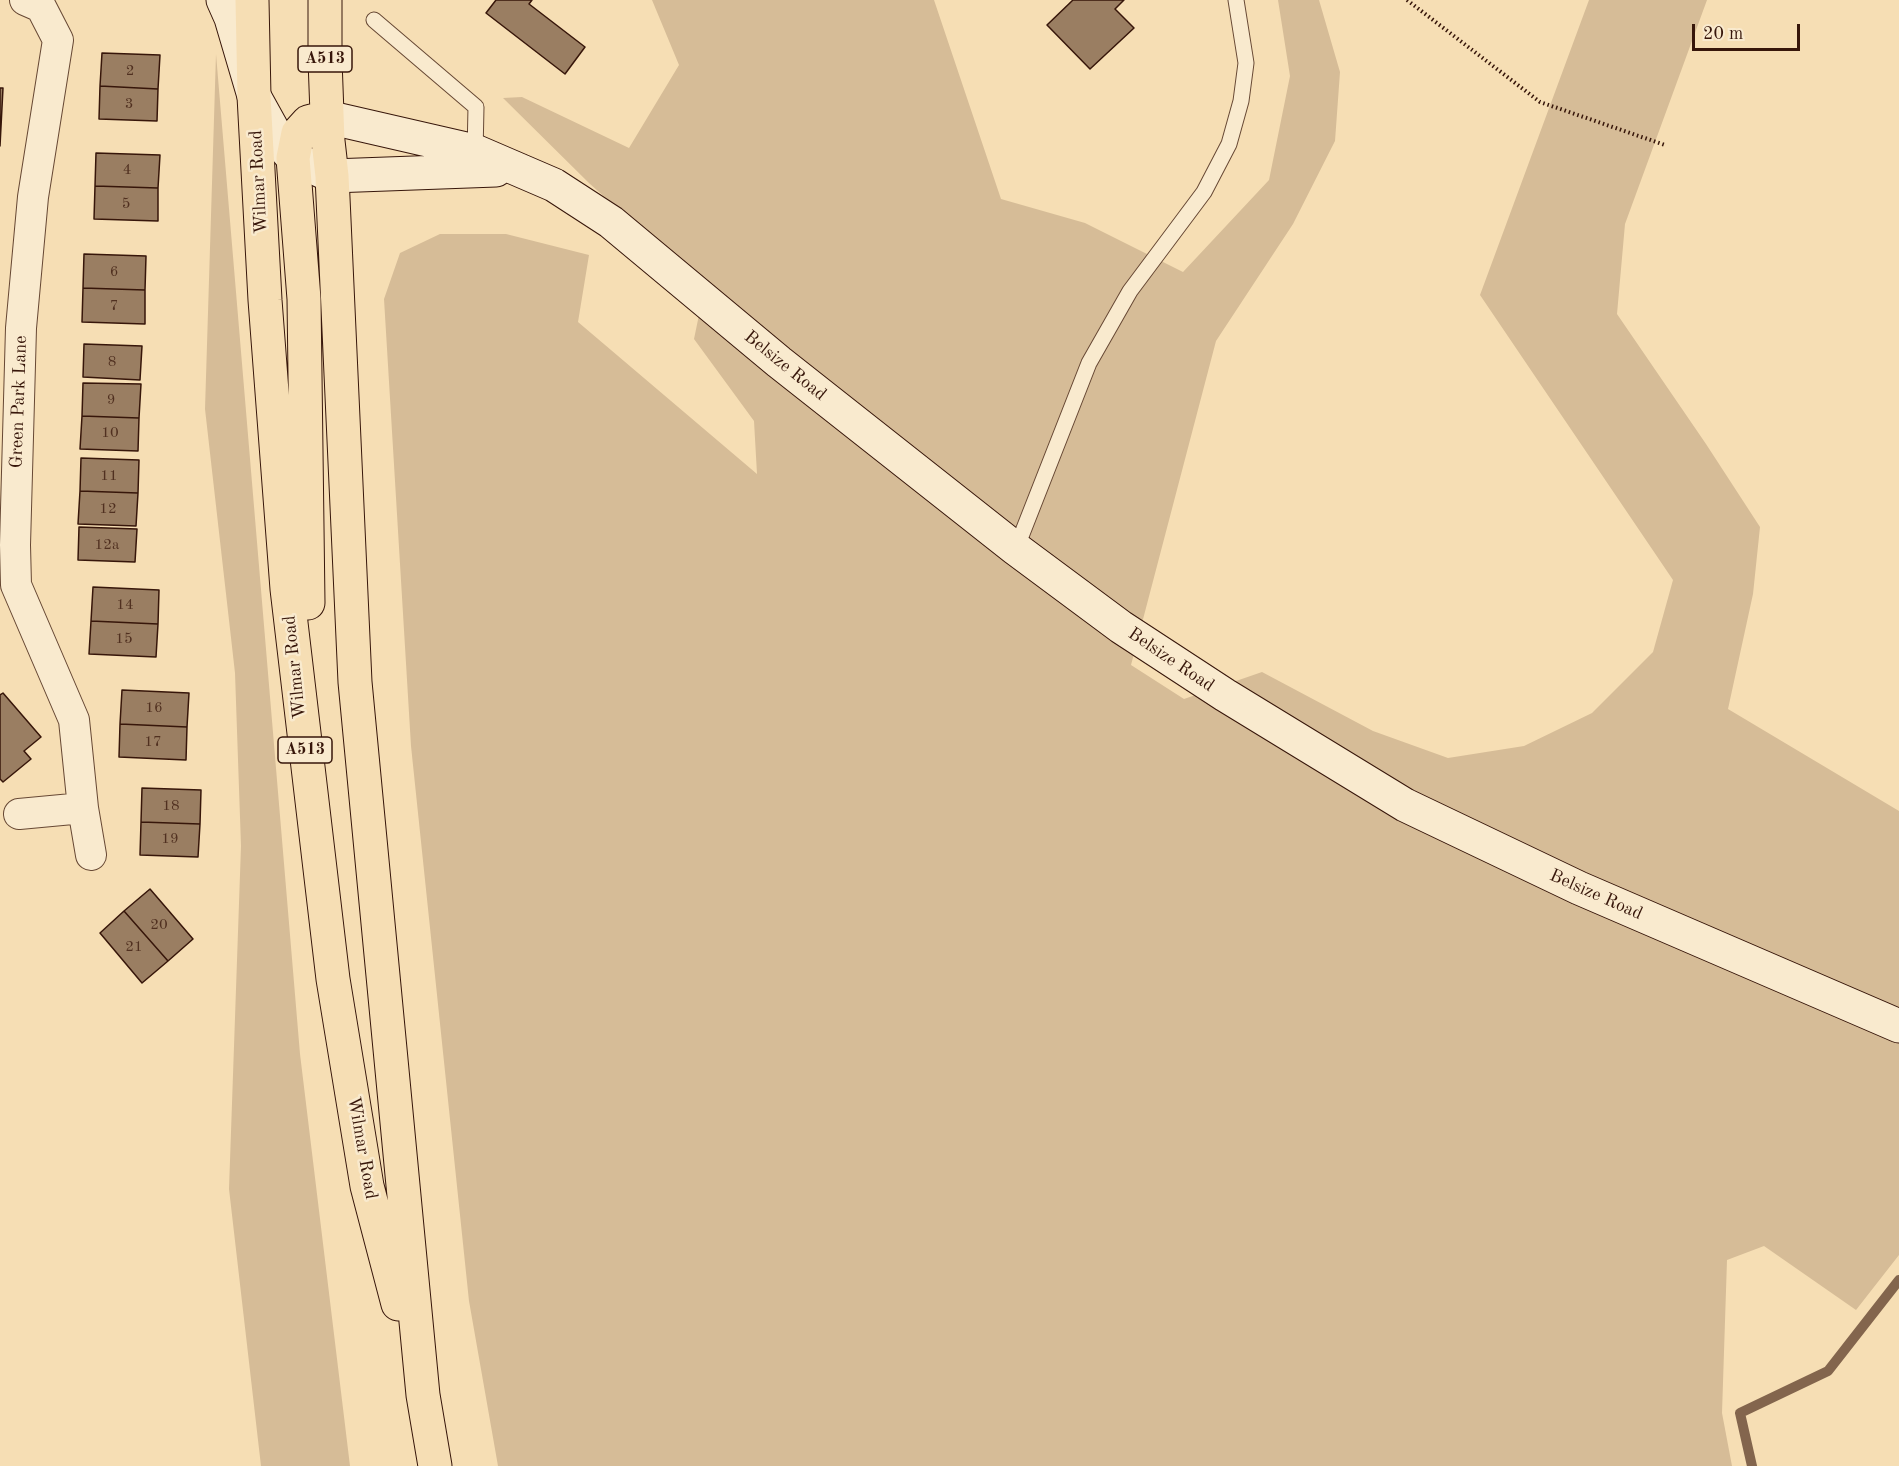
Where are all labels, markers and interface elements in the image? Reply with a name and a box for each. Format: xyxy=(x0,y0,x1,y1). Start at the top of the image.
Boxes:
scale bar xyxy=(1695,12,1803,50)
text: 20 m xyxy=(1703,25,1743,43)
road number: A513 xyxy=(298,46,352,72)
house number: 2 xyxy=(126,62,134,80)
house number: 3 xyxy=(125,95,133,113)
street label: Wilmar Road xyxy=(245,130,273,234)
house number: 4 xyxy=(123,161,131,179)
house number: 5 xyxy=(122,195,130,213)
house number: 6 xyxy=(110,263,118,281)
house number: 7 xyxy=(110,297,118,315)
street label: Belsize Road xyxy=(740,326,830,406)
street label: Green Park Lane xyxy=(6,335,32,469)
house number: 8 xyxy=(108,353,116,371)
house number: 9 xyxy=(107,391,115,409)
house number: 10 xyxy=(101,424,119,442)
house number: 11 xyxy=(100,467,118,485)
house number: 12 xyxy=(99,500,117,518)
house number: 12a xyxy=(95,536,119,554)
house number: 14 xyxy=(116,596,134,614)
street label: Wilmar Road xyxy=(279,614,311,720)
street label: Belsize Road xyxy=(1124,623,1218,697)
house number: 15 xyxy=(115,630,133,648)
house number: 16 xyxy=(145,699,163,717)
house number: 17 xyxy=(144,733,162,751)
road number: A513 xyxy=(278,737,332,763)
house number: 18 xyxy=(162,797,180,815)
house number: 19 xyxy=(161,830,179,848)
street label: Belsize Road xyxy=(1546,865,1646,925)
house number: 20 xyxy=(150,916,168,934)
house number: 21 xyxy=(125,938,143,956)
street label: Wilmar Road xyxy=(342,1095,382,1201)

